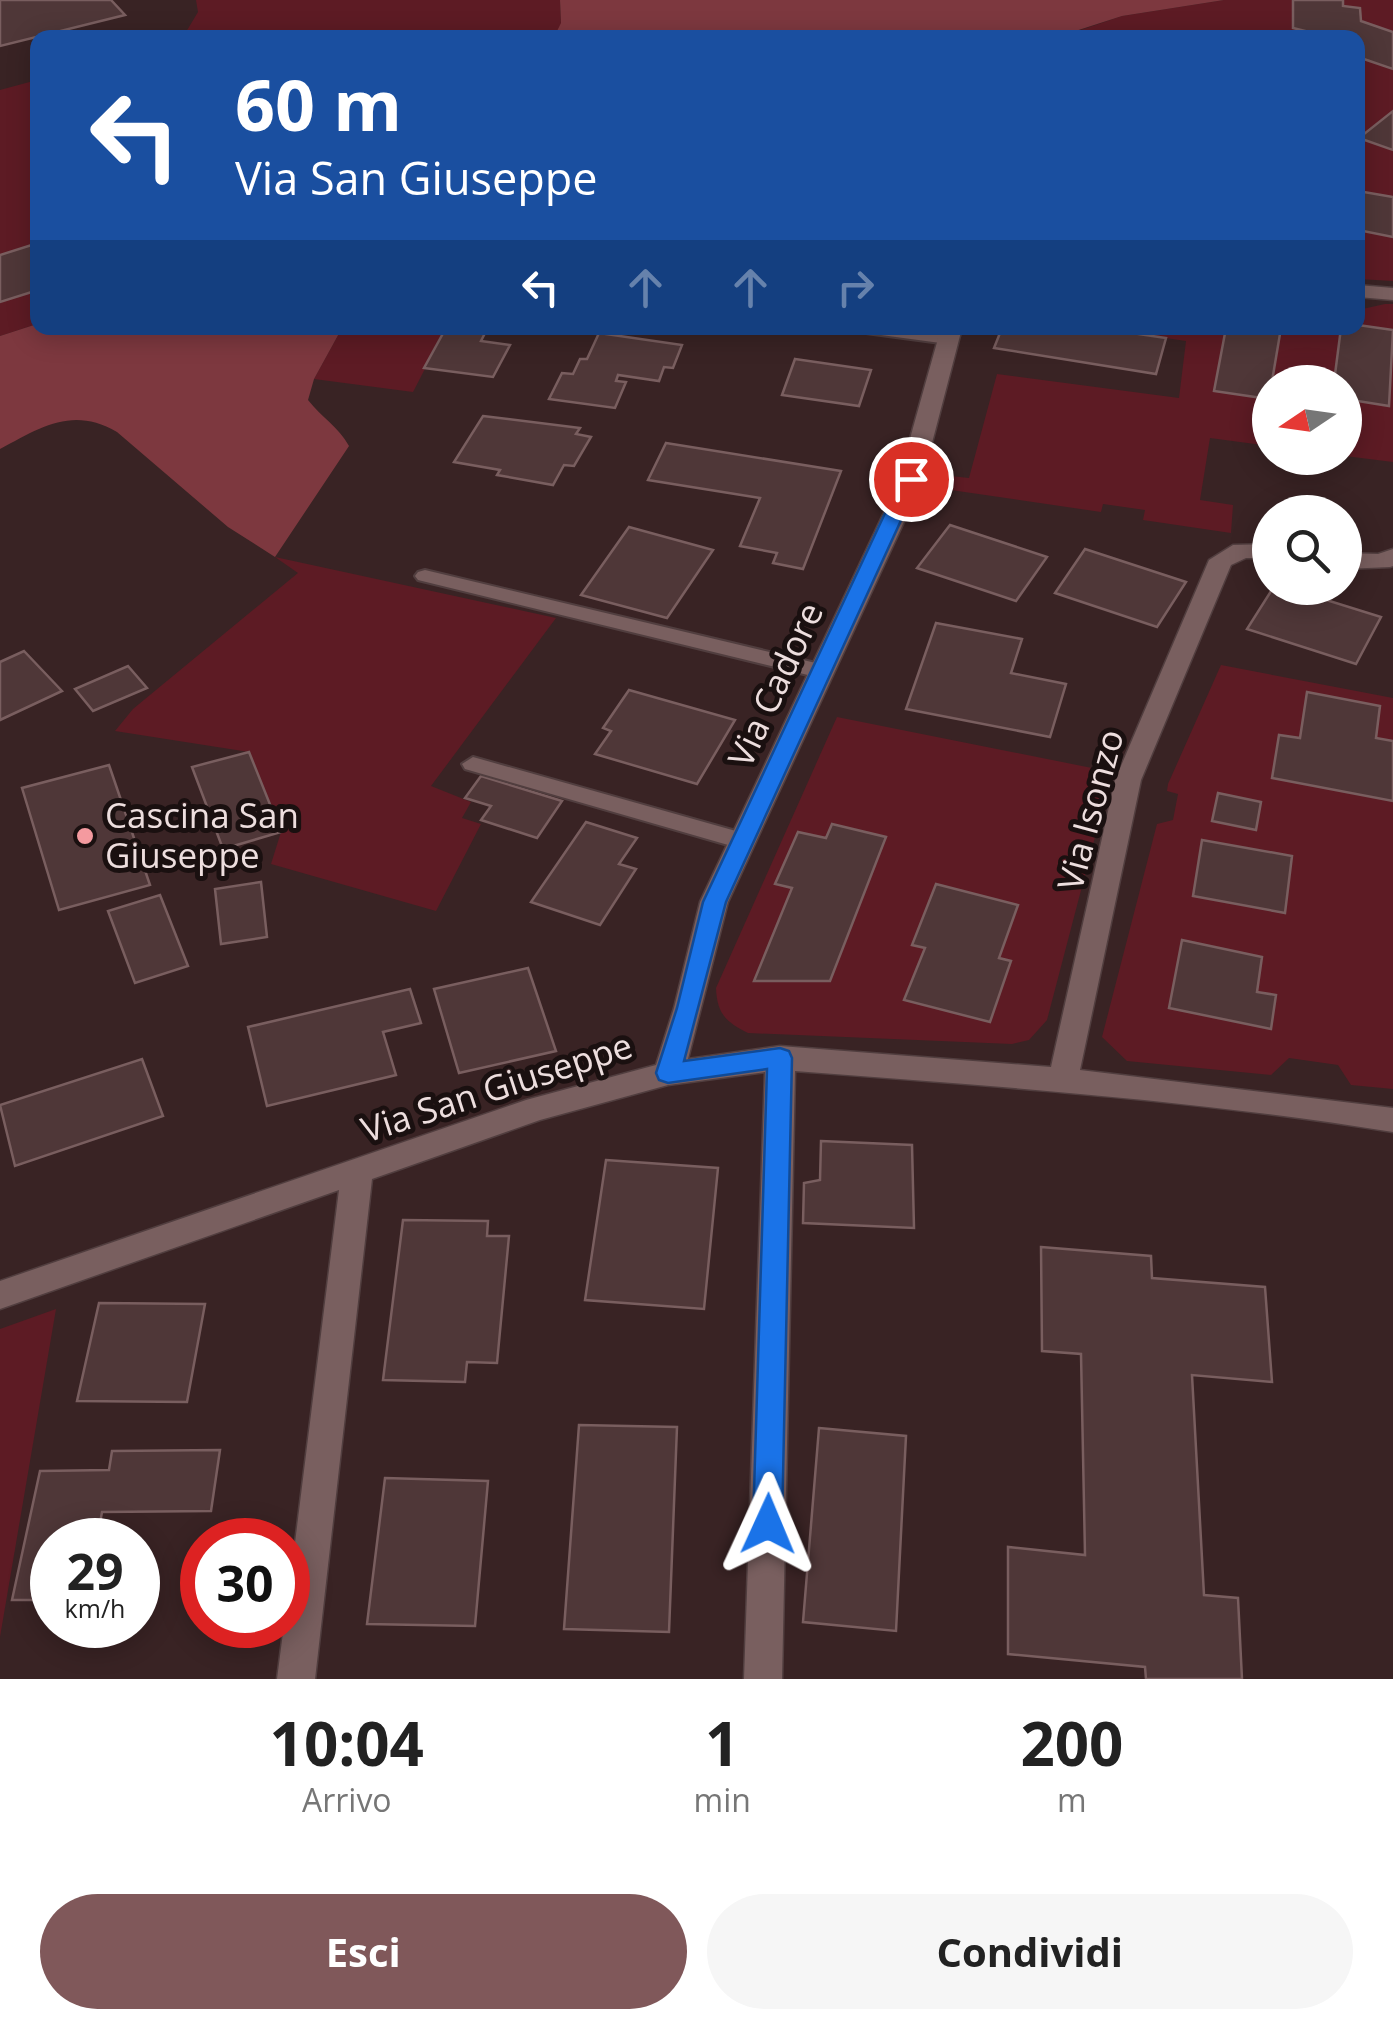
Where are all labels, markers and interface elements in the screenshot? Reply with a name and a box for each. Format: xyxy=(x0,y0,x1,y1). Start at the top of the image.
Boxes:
text: 60 m xyxy=(235,56,402,152)
icon: left xyxy=(70,70,200,200)
text: Via San Giuseppe xyxy=(235,147,598,208)
icon: left xyxy=(513,260,568,315)
icon: ahead xyxy=(618,260,673,315)
icon: ahead xyxy=(723,260,778,315)
icon: right xyxy=(828,260,883,315)
north arrow xyxy=(1252,365,1362,475)
map controls xyxy=(1252,365,1362,605)
pin xyxy=(869,437,954,522)
icon: arrive xyxy=(884,452,939,507)
button: search xyxy=(1252,495,1362,605)
street label: Via Cadore xyxy=(716,595,833,774)
street label: Via Isonzo xyxy=(1046,724,1134,895)
place label: Cascina San Giuseppe xyxy=(105,791,299,878)
marker: Cascina San Giuseppe xyxy=(74,825,96,847)
street label: Via San Giuseppe xyxy=(355,1021,638,1152)
position arrow xyxy=(716,1472,820,1576)
speed limit sign: 30 xyxy=(180,1518,310,1648)
text: 29 xyxy=(66,1537,124,1605)
text: km/h xyxy=(65,1591,125,1625)
text: 10:04 xyxy=(270,1702,424,1784)
text: 1 xyxy=(705,1702,739,1784)
text: 200 xyxy=(1020,1702,1123,1784)
text: Arrivo xyxy=(302,1778,392,1821)
text: min xyxy=(694,1778,751,1821)
text: m xyxy=(1057,1778,1087,1821)
button: Esci xyxy=(40,1894,687,2009)
button: Condividi xyxy=(707,1894,1353,2009)

